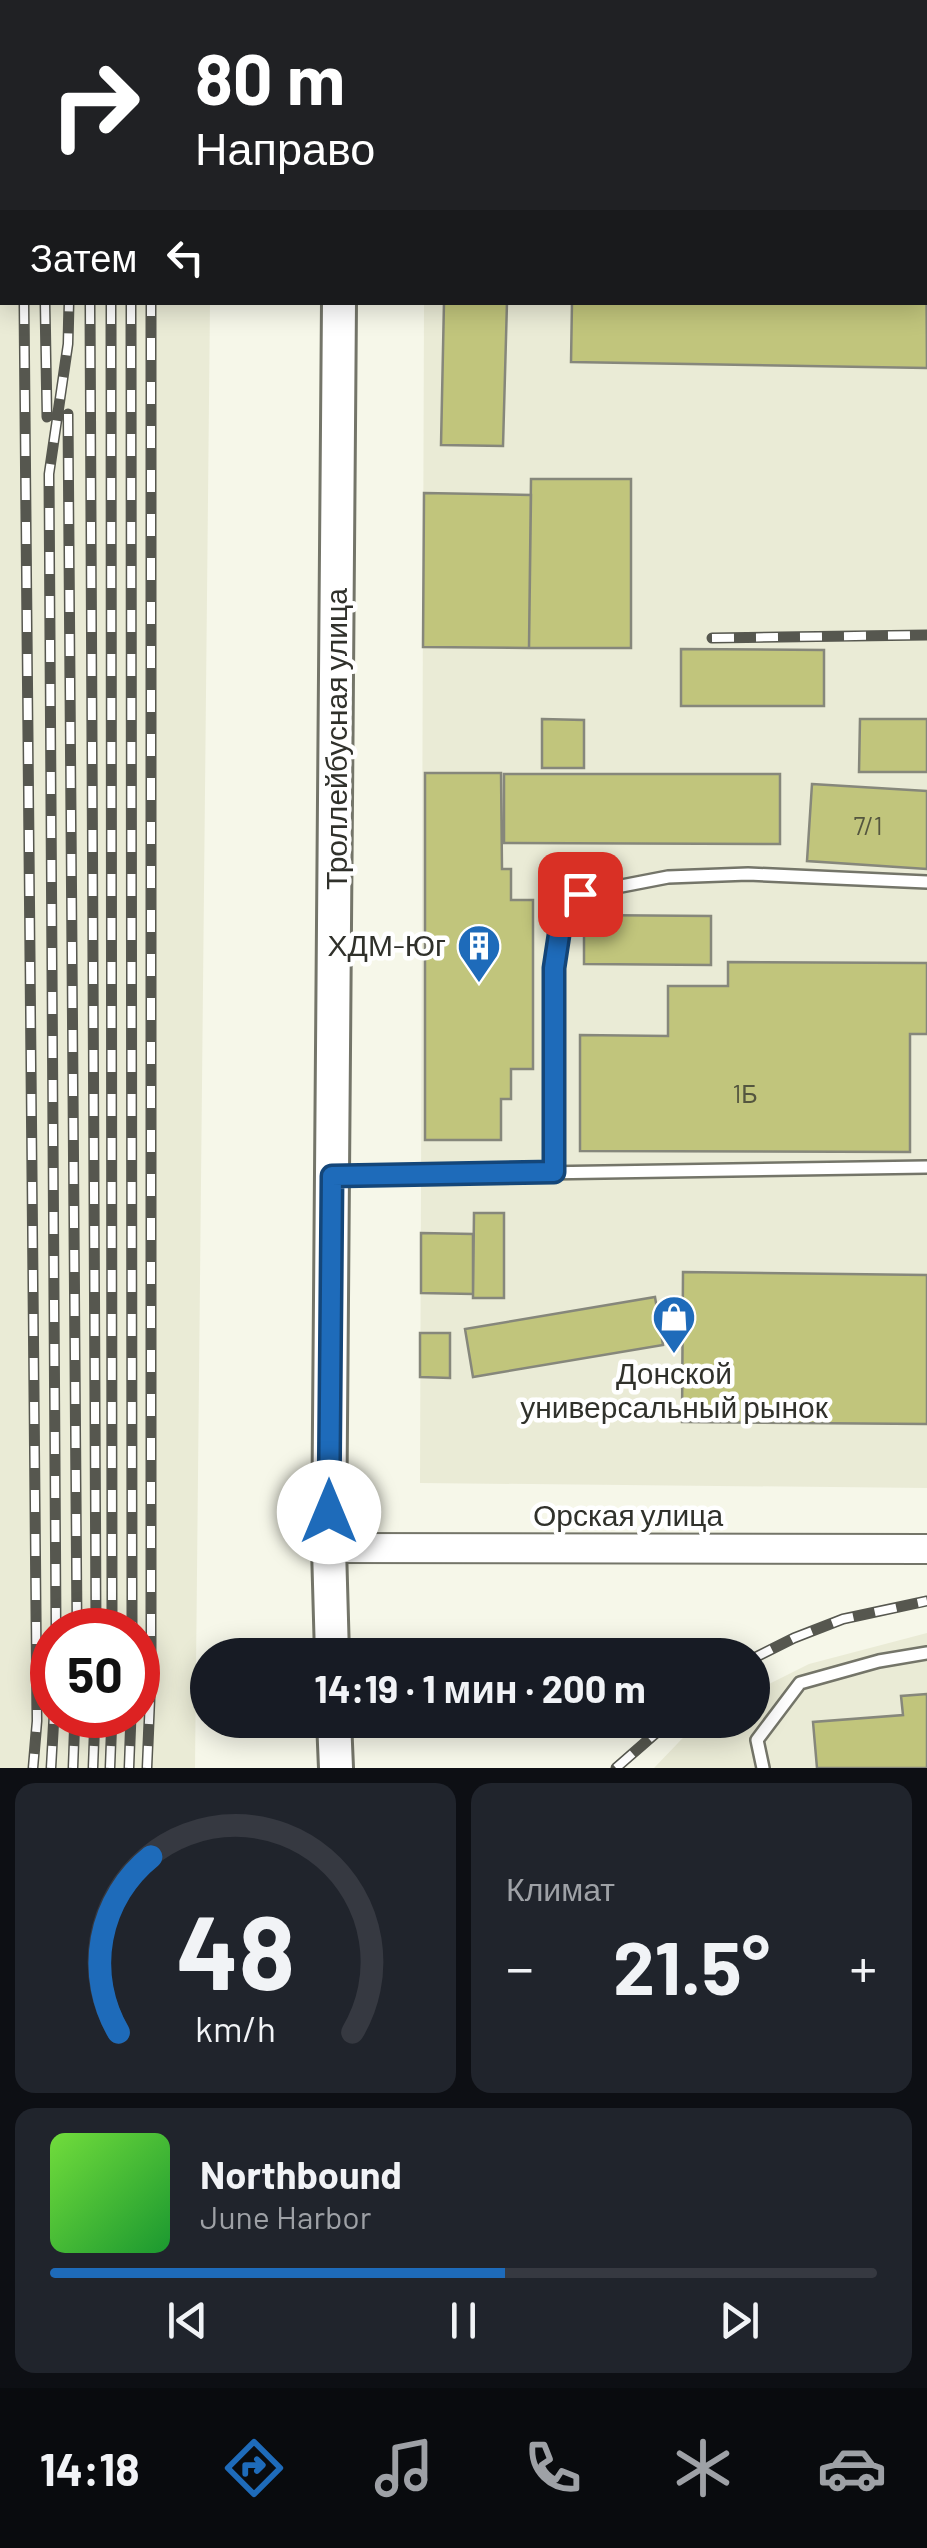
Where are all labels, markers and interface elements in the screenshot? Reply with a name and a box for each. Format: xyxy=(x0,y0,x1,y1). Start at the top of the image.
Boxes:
text: 80 m xyxy=(195,35,345,119)
icon: right xyxy=(30,40,160,170)
text: Направо xyxy=(195,120,375,174)
icon: left xyxy=(158,230,213,285)
text: Затем xyxy=(30,234,138,280)
street label: Троллейбусная улица xyxy=(317,588,353,890)
house number: 7/1 xyxy=(853,810,883,840)
pin xyxy=(538,852,623,937)
icon: arrive xyxy=(553,867,608,922)
building icon: ХДМ-Юг xyxy=(456,923,502,984)
place label: ХДМ-Юг xyxy=(328,926,446,962)
house number: 1Б xyxy=(732,1078,758,1108)
shop icon: Донской универсальный рынок xyxy=(651,1294,697,1355)
place label: Донской универсальный рынок xyxy=(520,1354,829,1424)
position arrow xyxy=(277,1460,381,1564)
street label: Орская улица xyxy=(533,1496,723,1532)
speed limit sign: 50 xyxy=(30,1608,160,1738)
text: 14:19 · 1 мин · 200 m xyxy=(314,1665,646,1711)
text: Климат xyxy=(506,1869,615,1907)
text: 48 xyxy=(176,1886,295,2011)
text: 21.5° xyxy=(613,1920,770,2010)
text: − xyxy=(506,1933,534,1999)
text: + xyxy=(849,1933,877,1999)
text: km/h xyxy=(195,2006,276,2049)
text: Northbound xyxy=(200,2151,402,2197)
text: June Harbor xyxy=(200,2197,371,2235)
icon: previous xyxy=(160,2293,215,2348)
icon: pause xyxy=(436,2293,491,2348)
icon: next xyxy=(712,2293,767,2348)
icon: directions xyxy=(219,2433,289,2503)
icon: music xyxy=(369,2433,439,2503)
icon: phone xyxy=(518,2433,588,2503)
icon: climate xyxy=(668,2433,738,2503)
icon: car xyxy=(817,2433,887,2503)
text: 14:18 xyxy=(40,2441,140,2495)

